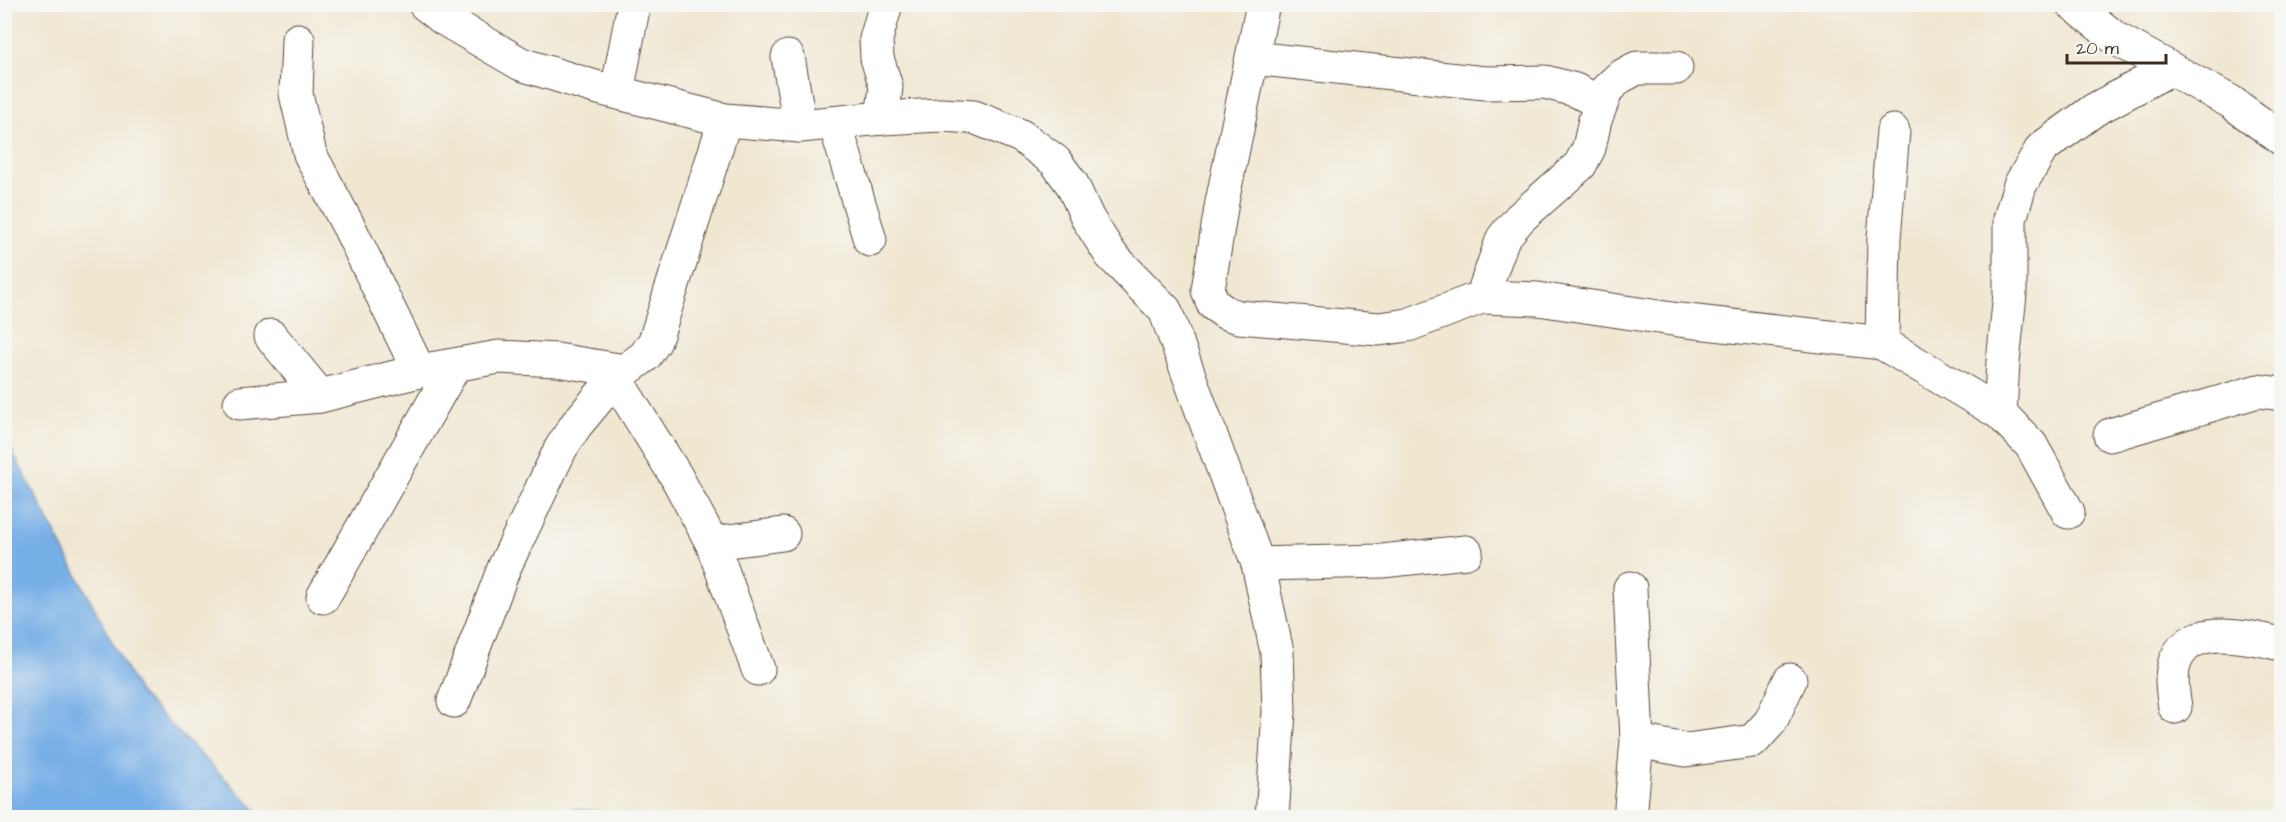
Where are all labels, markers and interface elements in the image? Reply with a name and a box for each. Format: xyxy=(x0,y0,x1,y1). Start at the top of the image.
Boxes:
scale bar xyxy=(2067,27,2166,65)
text: 20 m xyxy=(2076,36,2119,61)

